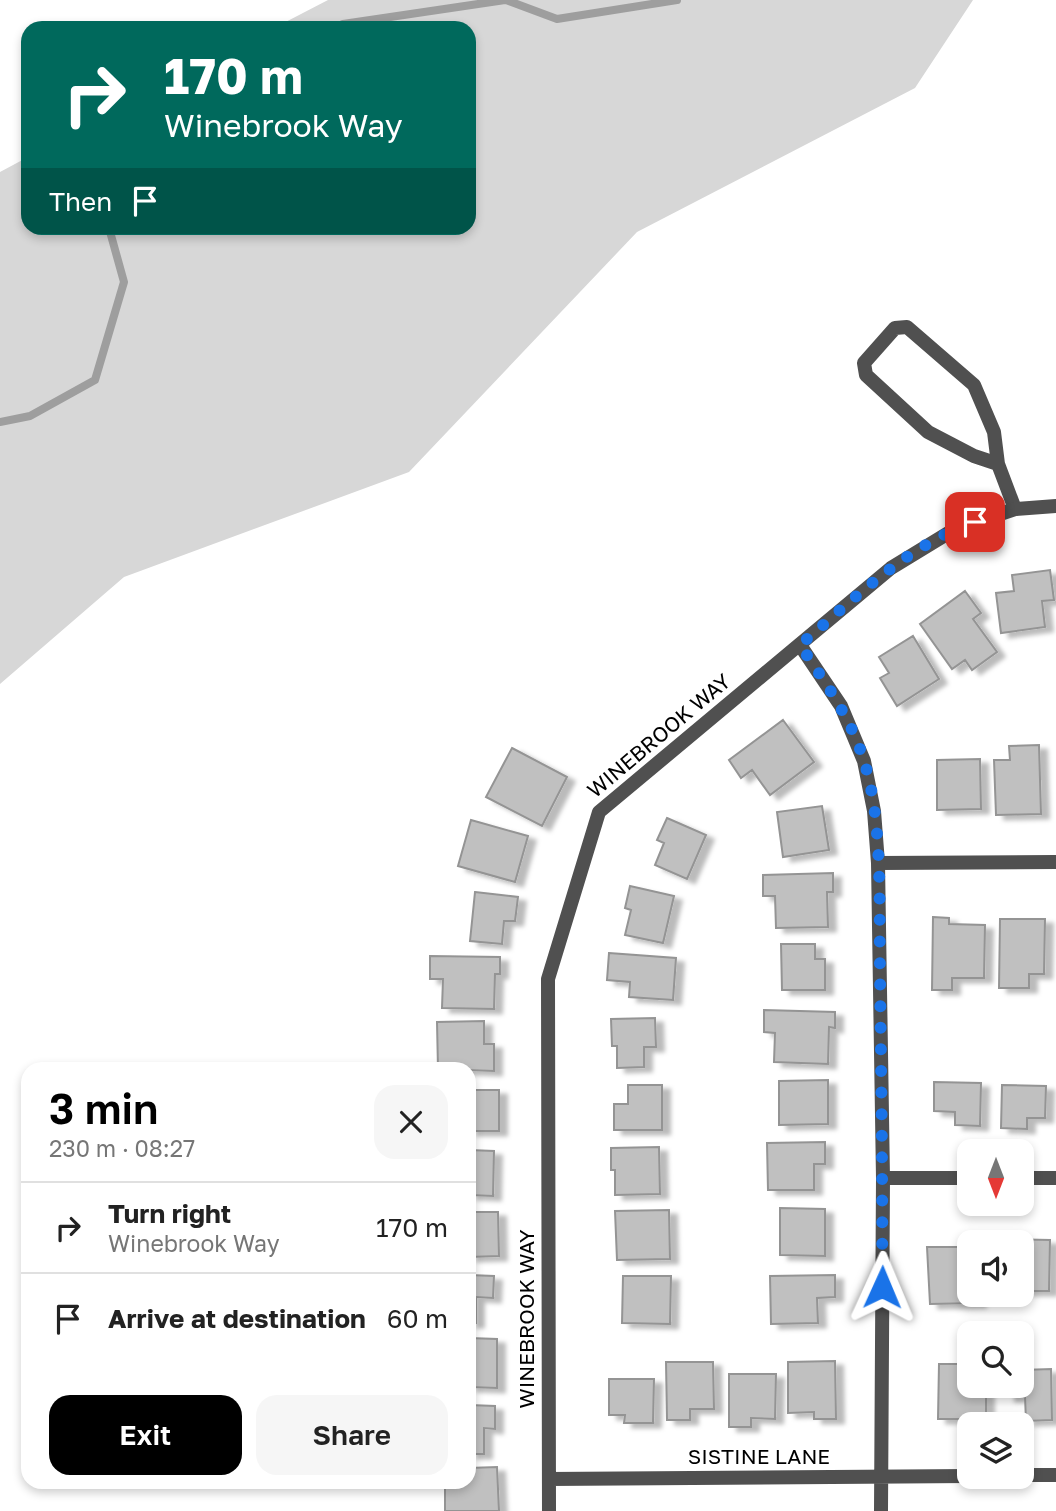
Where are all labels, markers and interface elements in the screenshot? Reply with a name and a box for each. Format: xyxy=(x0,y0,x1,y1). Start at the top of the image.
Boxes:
text: 170 m xyxy=(164,46,303,105)
icon: right xyxy=(49,49,140,140)
text: Winebrook Way xyxy=(164,106,403,144)
icon: arrive xyxy=(126,182,164,220)
text: Then xyxy=(49,186,112,217)
pin xyxy=(945,492,1005,552)
icon: arrive xyxy=(956,503,994,541)
street label: WINEBROOK WAY xyxy=(581,667,736,803)
text: 3 min xyxy=(49,1083,158,1133)
button: close xyxy=(374,1085,448,1159)
text: 230 m · 08:27 xyxy=(49,1134,195,1162)
north arrow xyxy=(957,1139,1034,1216)
map controls xyxy=(957,1139,1034,1489)
text: Turn right xyxy=(108,1198,231,1229)
icon: right xyxy=(49,1209,87,1247)
text: 170 m xyxy=(376,1212,448,1243)
text: Winebrook Way xyxy=(108,1229,280,1257)
street label: WINEBROOK WAY xyxy=(513,1229,539,1409)
button: sound xyxy=(957,1230,1034,1307)
position arrow xyxy=(845,1250,919,1324)
icon: arrive xyxy=(49,1300,87,1338)
text: Arrive at destination xyxy=(108,1303,366,1334)
text: 60 m xyxy=(387,1303,448,1334)
button: search xyxy=(957,1321,1034,1398)
button: Exit xyxy=(49,1395,242,1475)
button: Share xyxy=(256,1395,448,1475)
button: layers xyxy=(957,1412,1034,1489)
street label: SISTINE LANE xyxy=(688,1443,830,1469)

